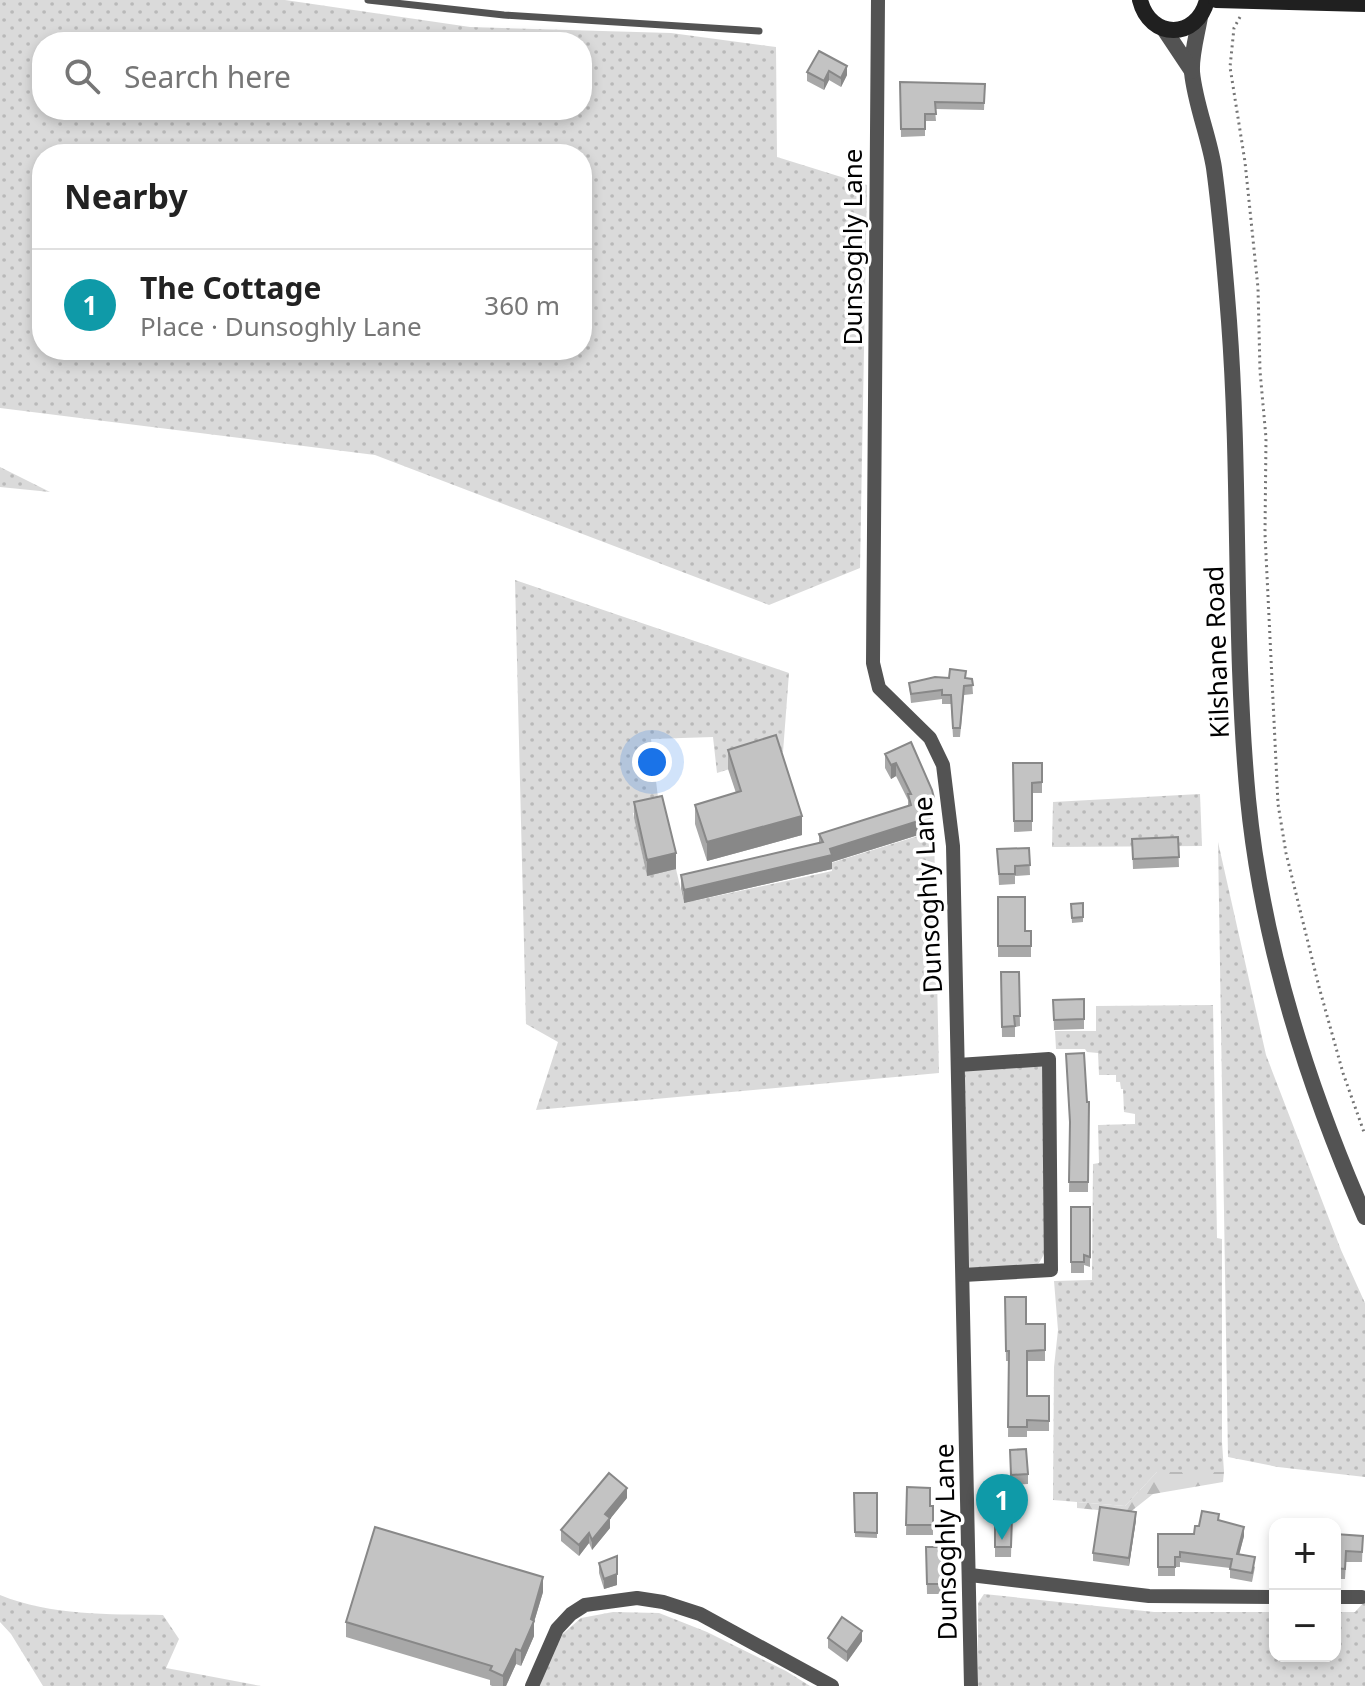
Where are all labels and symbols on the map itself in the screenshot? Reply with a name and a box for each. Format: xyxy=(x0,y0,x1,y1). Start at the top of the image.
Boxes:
street label: Dunsoghly Lane xyxy=(834,148,870,346)
street label: Kilshane Road xyxy=(1195,565,1237,739)
your location xyxy=(632,742,672,782)
street label: Dunsoghly Lane xyxy=(904,796,950,994)
street label: Dunsoghly Lane xyxy=(925,1443,965,1641)
pin: 1 xyxy=(976,1474,1028,1540)

